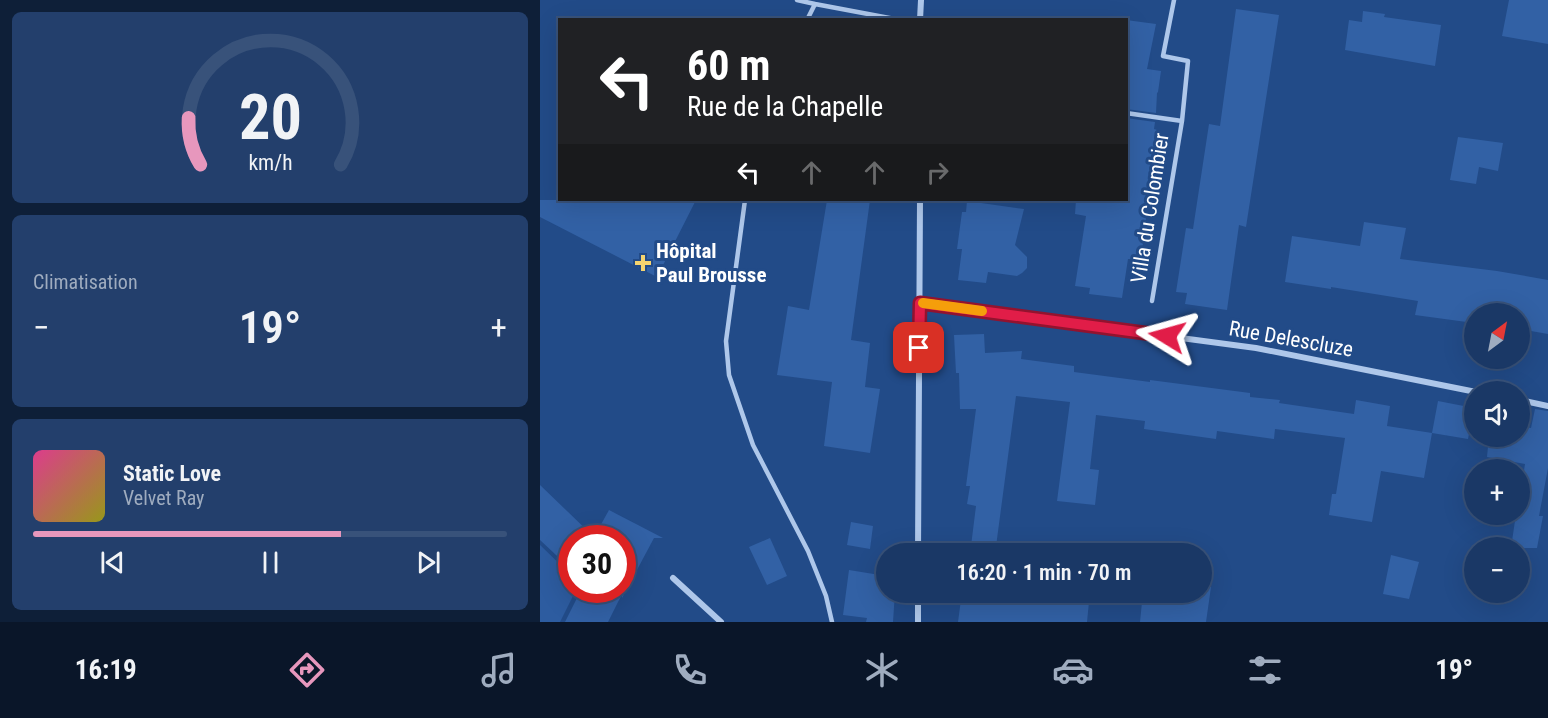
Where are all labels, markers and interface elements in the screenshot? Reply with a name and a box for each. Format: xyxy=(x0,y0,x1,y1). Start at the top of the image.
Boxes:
text: 60 m xyxy=(687,41,770,90)
icon: left xyxy=(588,42,666,120)
text: 20 xyxy=(238,81,302,154)
text: Rue de la Chapelle xyxy=(687,91,883,123)
street label: Villa du Colombier xyxy=(1126,131,1174,285)
text: km/h xyxy=(248,150,292,175)
icon: left xyxy=(732,156,765,189)
icon: ahead xyxy=(795,156,828,189)
icon: ahead xyxy=(858,156,891,189)
icon: right xyxy=(921,156,954,189)
place label: Hôpital Paul Brousse xyxy=(656,239,766,287)
marker: Hôpital Paul Brousse xyxy=(634,254,652,272)
text: Climatisation xyxy=(33,270,138,294)
text: 19° xyxy=(239,301,301,354)
north arrow xyxy=(1464,303,1530,369)
map controls xyxy=(1464,303,1530,603)
position arrow xyxy=(1135,304,1199,368)
text: − xyxy=(33,308,50,347)
text: + xyxy=(491,308,507,347)
street label: Rue Delescluze xyxy=(1227,316,1355,362)
pin xyxy=(893,322,944,373)
icon: arrive xyxy=(902,331,935,364)
button: sound xyxy=(1464,381,1530,447)
button: + xyxy=(1464,459,1530,525)
text: Static Love xyxy=(123,461,221,486)
text: Velvet Ray xyxy=(123,486,204,510)
speed limit sign: 30 xyxy=(558,525,636,603)
button: − xyxy=(1464,537,1530,603)
icon: previous xyxy=(96,546,129,579)
icon: pause xyxy=(254,546,287,579)
icon: next xyxy=(412,546,445,579)
text: 16:20 · 1 min · 70 m xyxy=(957,560,1131,585)
icon: directions xyxy=(286,649,328,691)
icon: music xyxy=(478,649,520,691)
icon: phone xyxy=(669,649,711,691)
icon: climate xyxy=(861,649,903,691)
icon: car xyxy=(1052,649,1094,691)
icon: filters xyxy=(1244,649,1286,691)
text: 16:19 xyxy=(75,654,137,686)
text: 19° xyxy=(1435,654,1473,686)

